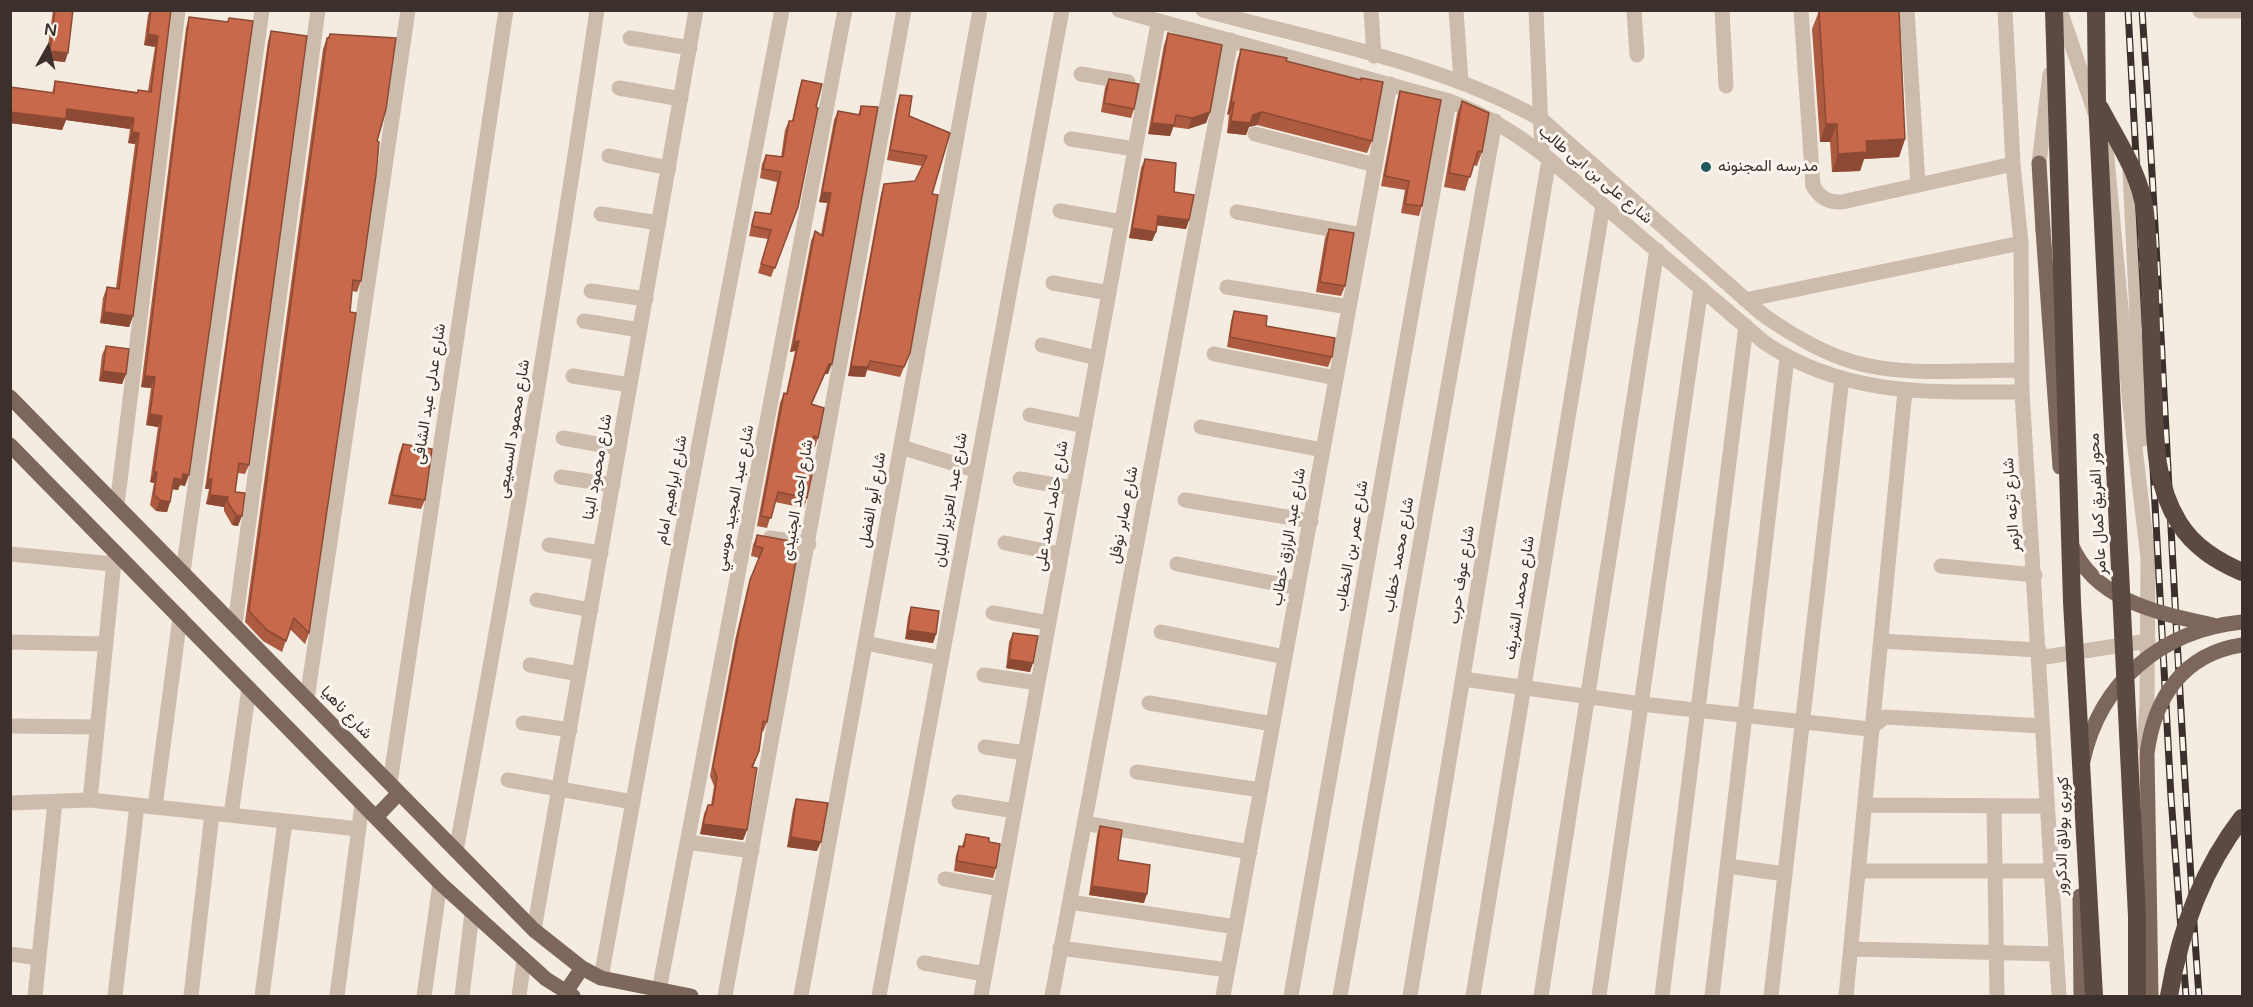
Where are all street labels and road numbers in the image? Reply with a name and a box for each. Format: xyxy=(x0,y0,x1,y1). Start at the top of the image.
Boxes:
street label: شارع على بن ابى طالب xyxy=(1534,122,1656,228)
street label: شارع عدلى عبد الشافى xyxy=(409,322,451,466)
street label: شارع محمود السميعى xyxy=(494,358,534,500)
street label: شارع محمود البنا xyxy=(579,412,617,522)
street label: شارع عبد المجيد موسي xyxy=(711,423,759,573)
street label: شارع عبد العزيز اللبان xyxy=(930,431,972,569)
street label: محور الفريق كمال عامر xyxy=(2085,432,2111,576)
street label: شارع ابراهيم امام xyxy=(652,434,692,546)
street label: شارع احمد الجنيدى xyxy=(778,438,818,562)
street label: شارع حامد احمد على xyxy=(1031,439,1073,573)
street label: شارع أبو الفضل xyxy=(855,451,891,549)
street label: شارع ترعه الزمر xyxy=(1999,457,2025,553)
street label: شارع صابر نوفل xyxy=(1105,465,1143,565)
street label: شارع عبد الرازق خطاب xyxy=(1267,466,1311,608)
street label: شارع عمر بن الخطاب xyxy=(1331,479,1373,613)
street label: شارع محمد خطاب xyxy=(1379,496,1419,614)
street label: شارع عوف حرب xyxy=(1445,524,1479,626)
street label: شارع محمد الشريف xyxy=(1501,535,1539,661)
street label: شارع ناهيا xyxy=(316,683,376,743)
street label: كوبرى بولاق الدكرور xyxy=(2052,776,2074,896)

